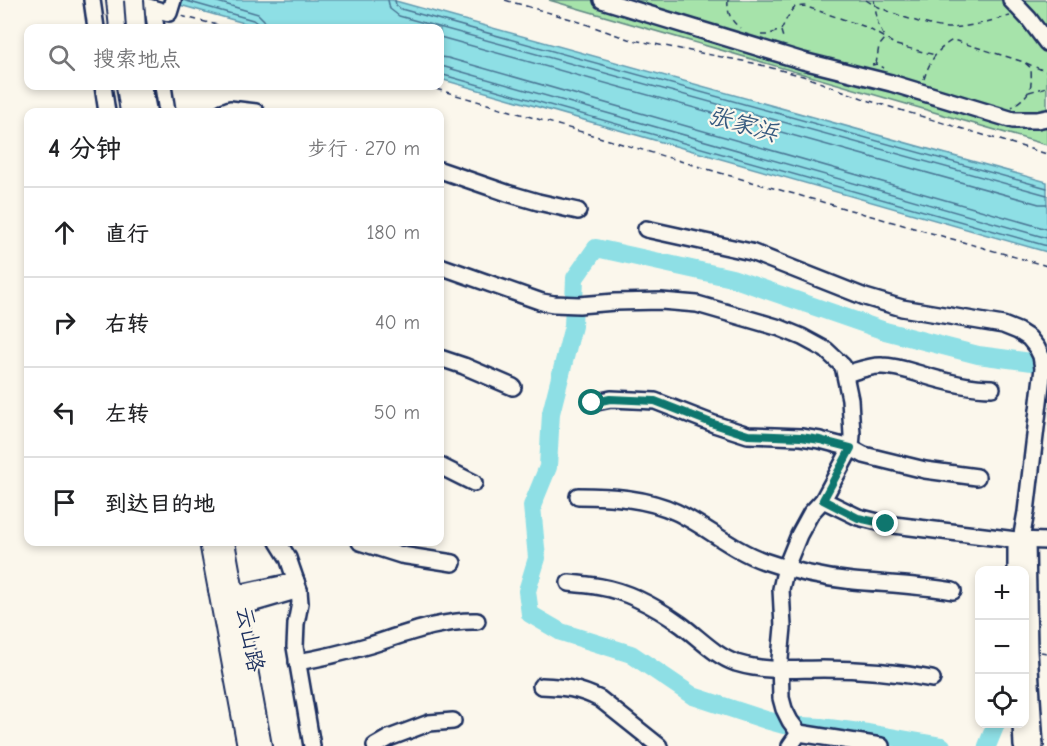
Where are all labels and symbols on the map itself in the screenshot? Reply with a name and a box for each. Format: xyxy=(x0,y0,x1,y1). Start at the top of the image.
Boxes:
water label: 张家浜 xyxy=(705,101,782,148)
route start xyxy=(578,389,604,415)
route end xyxy=(872,510,898,536)
street label: 云山路 xyxy=(231,604,269,674)

